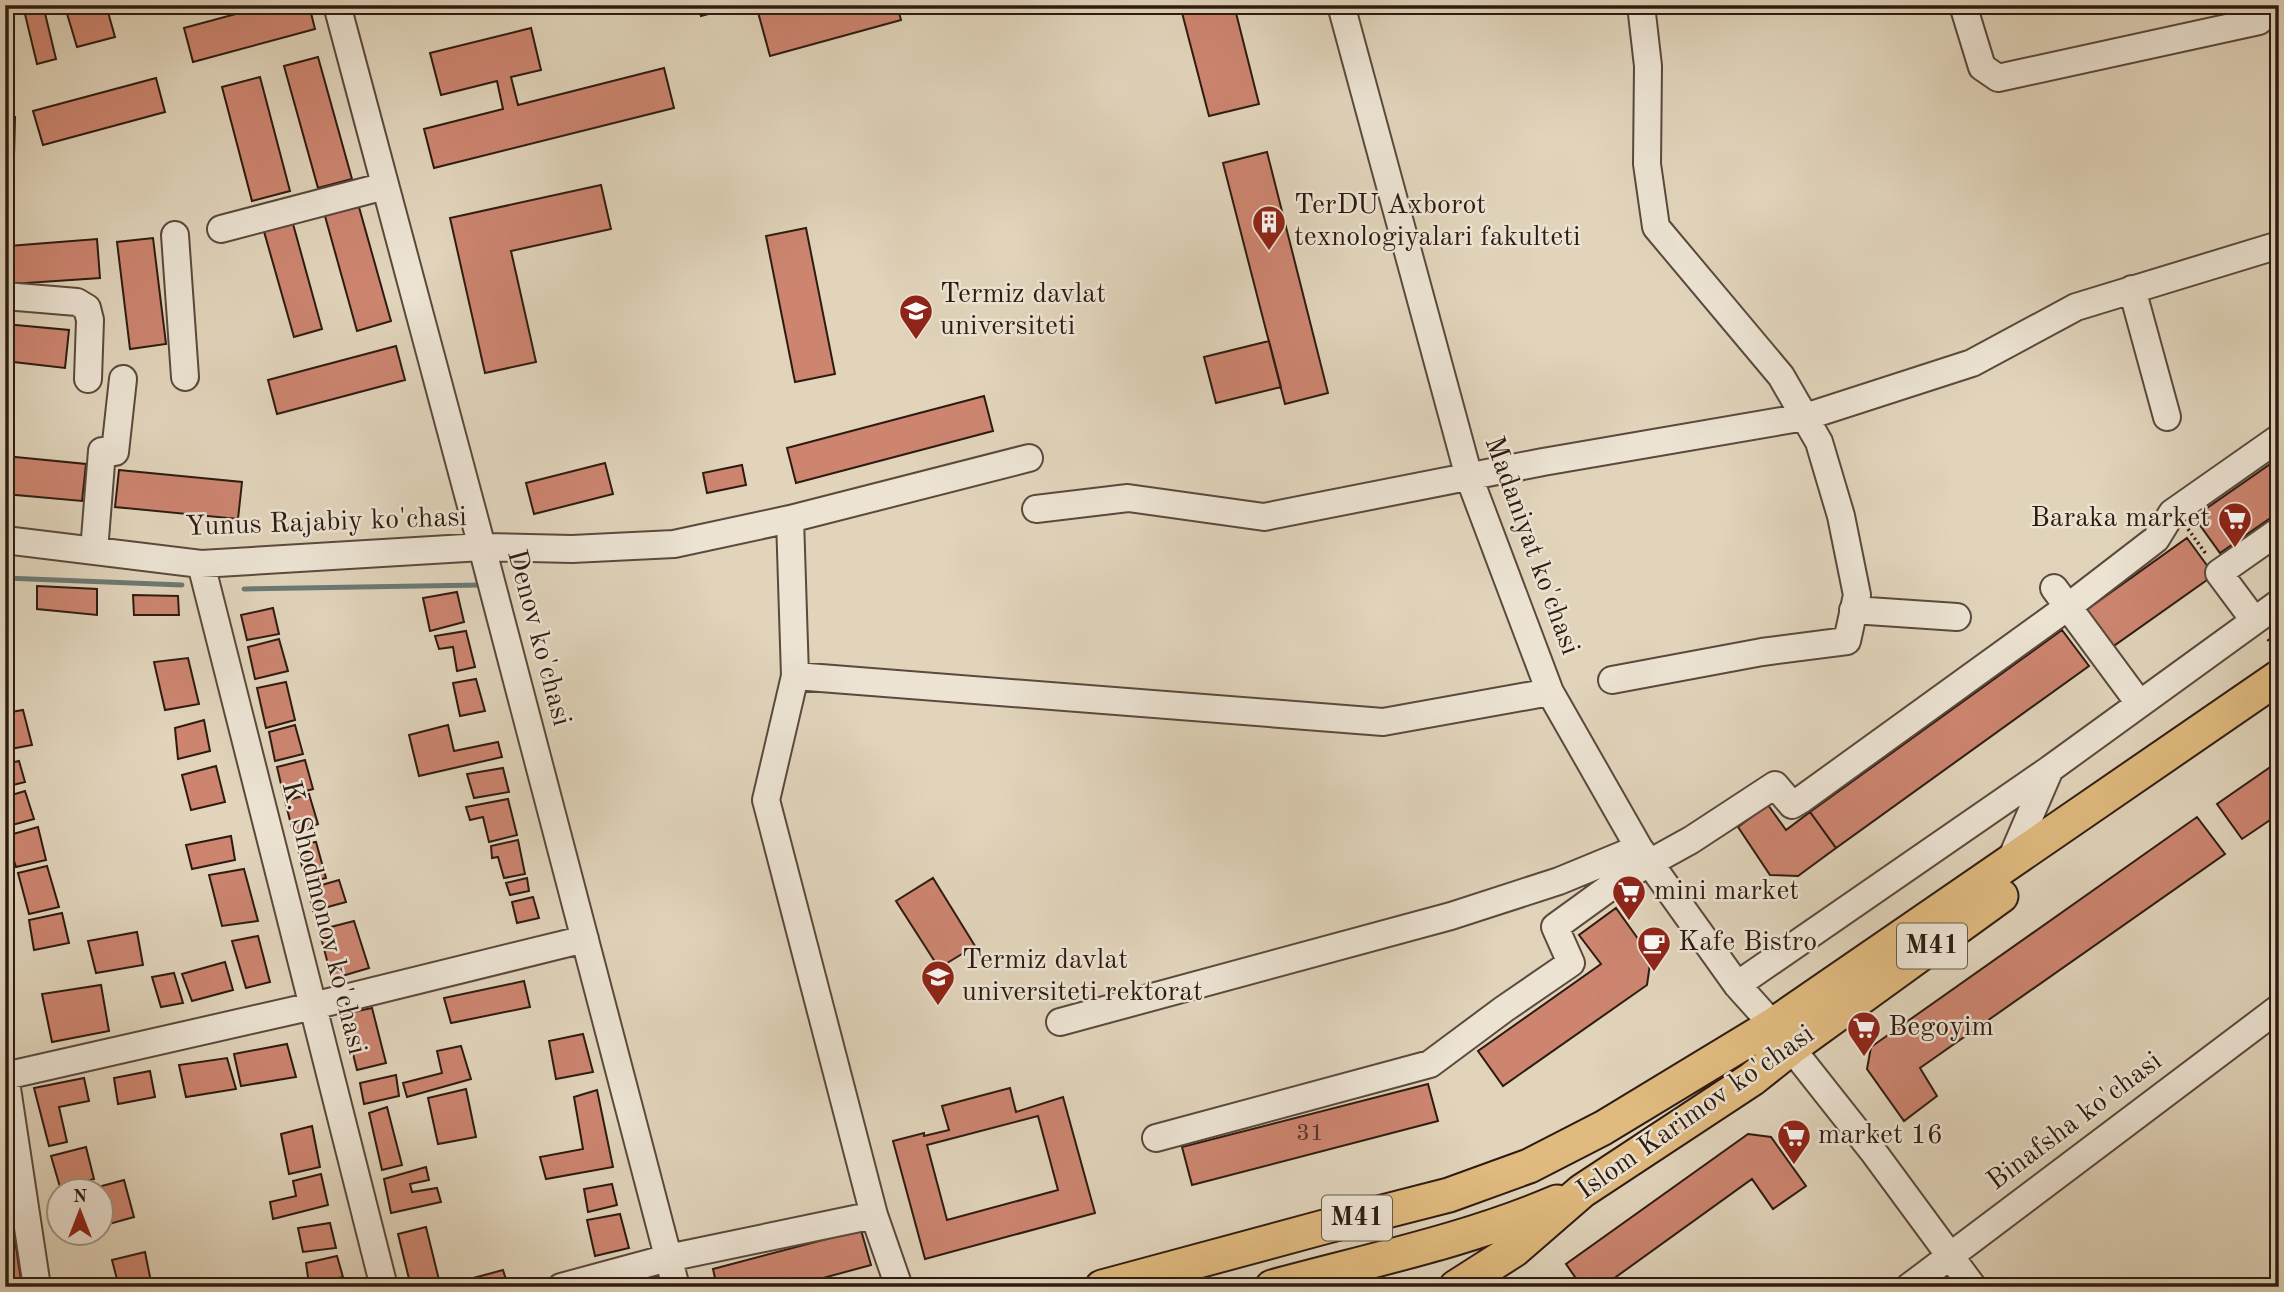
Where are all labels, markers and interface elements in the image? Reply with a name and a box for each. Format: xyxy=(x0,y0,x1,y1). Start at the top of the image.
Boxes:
place label: TerDU Axborot texnologiyalari fakulteti xyxy=(1294,192,1581,252)
building icon: TerDU Axborot texnologiyalari fakulteti xyxy=(1250,203,1288,252)
place label: Termiz davlat universiteti xyxy=(940,281,1106,341)
school or university icon: Termiz davlat universiteti xyxy=(897,292,935,341)
street label: Madaniyat ko'chasi xyxy=(1479,433,1583,659)
supermarket icon: Baraka market xyxy=(2216,500,2254,549)
street label: Yunus Rajabiy ko'chasi xyxy=(185,504,467,542)
place label: Baraka market xyxy=(2031,505,2210,533)
street label: Denov ko'chasi xyxy=(501,547,575,729)
street label: K. Shodmonov ko'chasi xyxy=(275,778,371,1058)
supermarket icon: mini market xyxy=(1610,873,1648,922)
place label: mini market xyxy=(1654,878,1799,906)
road number: M41 xyxy=(1897,923,1967,968)
cafe icon: Kafe Bistro xyxy=(1635,924,1673,973)
place label: Kafe Bistro xyxy=(1678,929,1817,957)
place label: Termiz davlat universiteti rektorat xyxy=(962,947,1203,1007)
school or university icon: Termiz davlat universiteti rektorat xyxy=(919,958,957,1007)
supermarket icon: Begoyim xyxy=(1845,1009,1883,1058)
place label: Begoyim xyxy=(1888,1014,1994,1042)
street label: Islom Karimov ko'chasi xyxy=(1572,1021,1820,1205)
street label: Binafsha ko'chasi xyxy=(1983,1048,2167,1196)
supermarket icon: market 16 xyxy=(1775,1117,1813,1166)
house number: 31 xyxy=(1296,1122,1324,1146)
place label: market 16 xyxy=(1818,1122,1943,1150)
north arrow xyxy=(46,1176,116,1246)
text: N xyxy=(73,1188,88,1207)
road number: M41 xyxy=(1322,1196,1392,1240)

